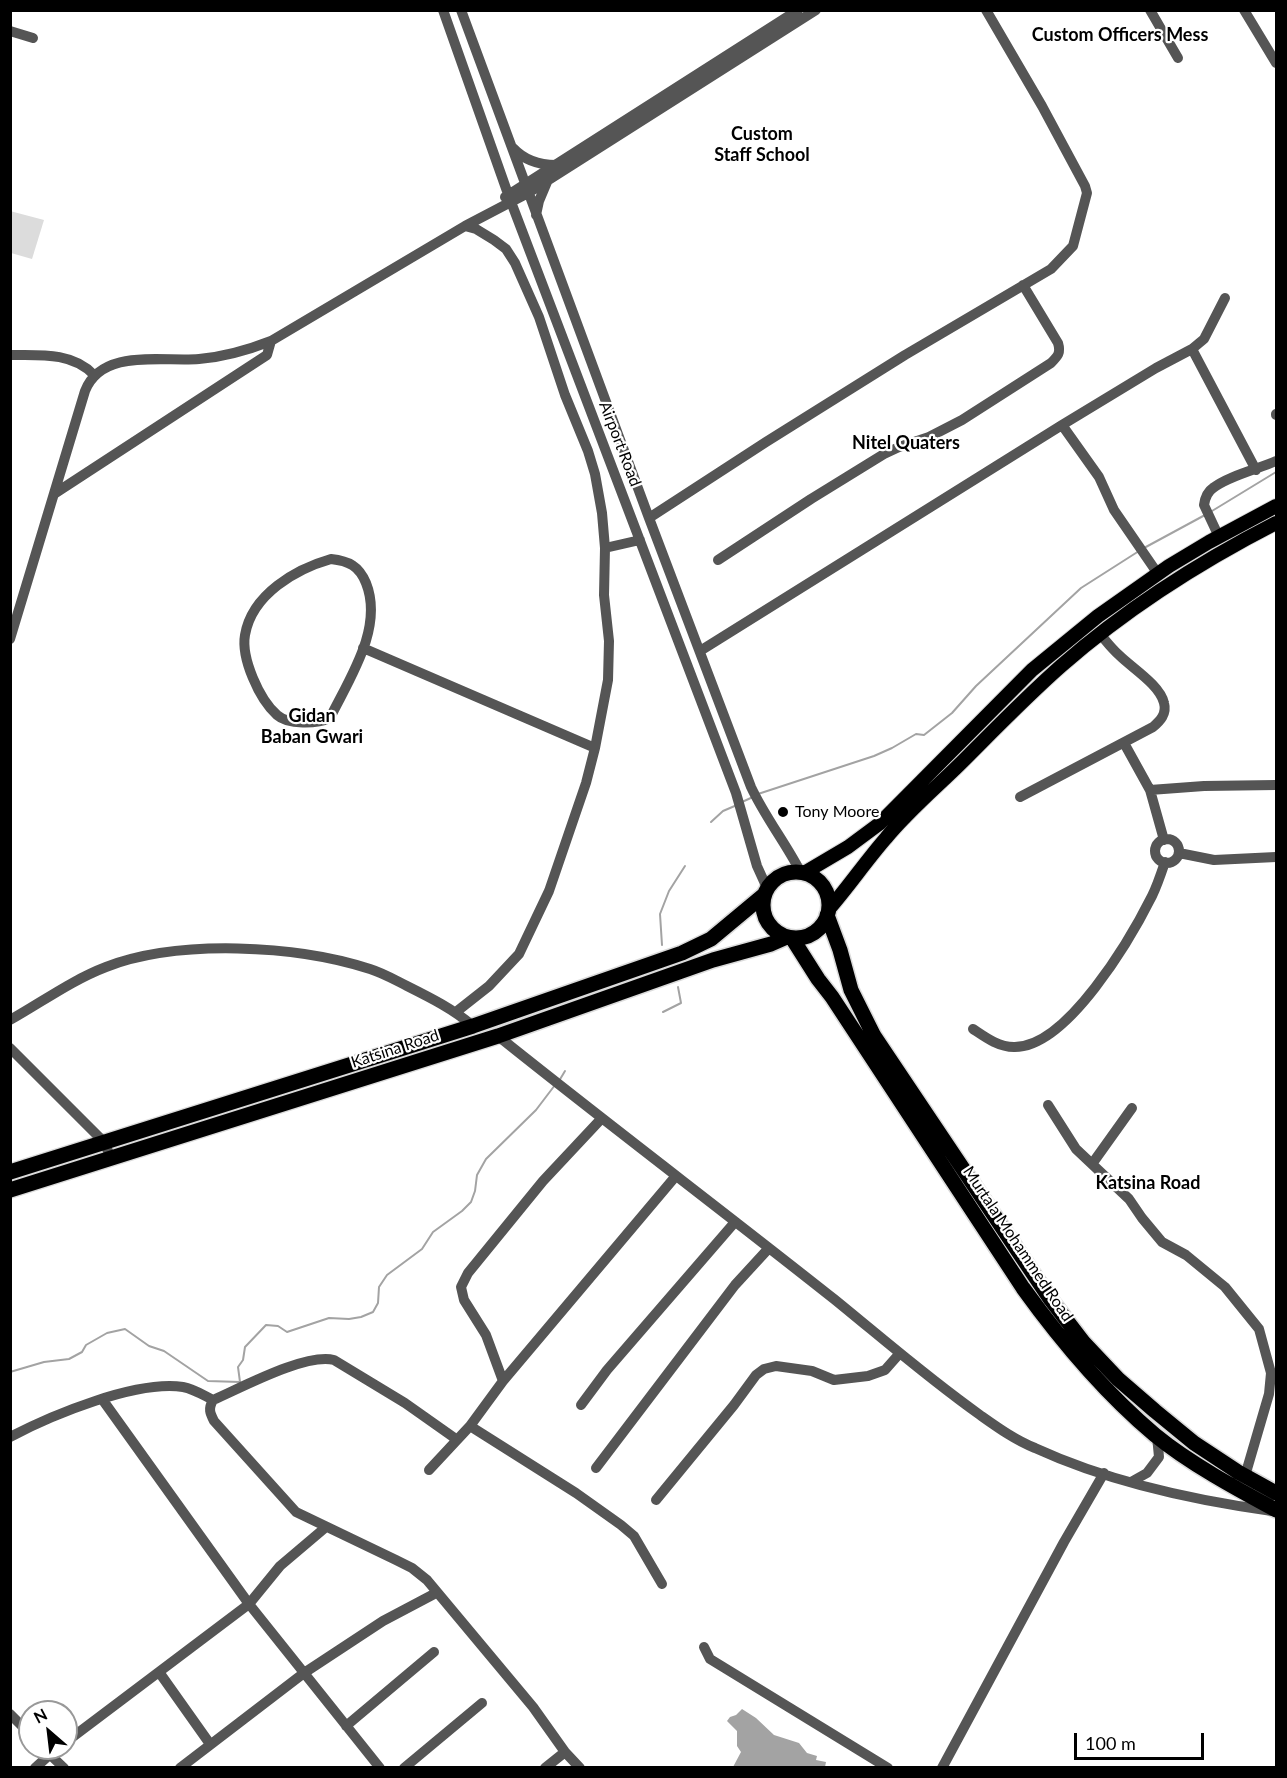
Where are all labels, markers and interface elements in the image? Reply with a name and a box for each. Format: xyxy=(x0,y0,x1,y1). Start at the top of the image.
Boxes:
district label: Custom Officers Mess xyxy=(1032,24,1208,46)
district label: Custom Staff School xyxy=(714,123,810,166)
street label: Airport Road xyxy=(595,399,645,489)
district label: Nitel Quaters xyxy=(852,432,960,454)
district label: Gidan Baban Gwari xyxy=(261,705,363,748)
place label: Tony Moore xyxy=(795,802,879,822)
marker: Tony Moore xyxy=(776,805,790,819)
street label: Katsina Road xyxy=(349,1026,441,1072)
street label: Murtala Mohammed Road xyxy=(959,1163,1077,1325)
district label: Katsina Road xyxy=(1096,1172,1200,1194)
north arrow xyxy=(18,1700,78,1760)
text: N xyxy=(30,1704,50,1727)
scale bar xyxy=(1077,1721,1208,1759)
text: 100 m xyxy=(1085,1732,1136,1754)

